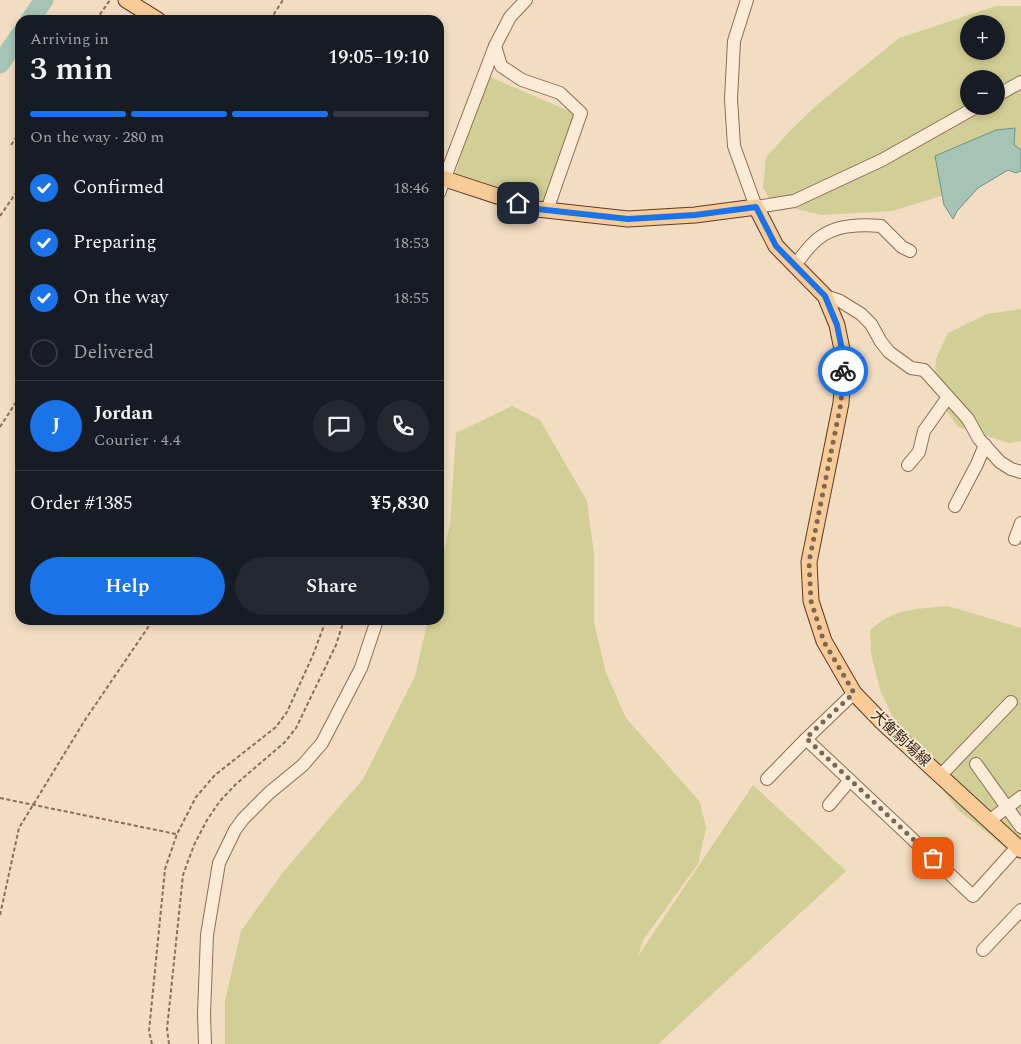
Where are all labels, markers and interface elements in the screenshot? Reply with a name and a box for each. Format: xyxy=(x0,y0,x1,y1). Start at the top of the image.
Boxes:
map controls xyxy=(960,15,1005,115)
button: + xyxy=(960,15,1005,60)
text: Arriving in xyxy=(30,27,109,51)
text: 19:05–19:10 xyxy=(328,43,429,72)
text: 3 min xyxy=(30,45,113,94)
button: − xyxy=(960,70,1005,115)
text: On the way · 280 m xyxy=(30,125,164,149)
text: Confirmed xyxy=(73,173,164,202)
icon: check xyxy=(30,174,58,202)
text: 18:46 xyxy=(393,176,429,200)
pin xyxy=(497,182,539,224)
icon: home xyxy=(504,189,532,217)
text: Preparing xyxy=(73,228,157,257)
icon: check xyxy=(30,229,58,257)
text: 18:53 xyxy=(393,231,429,255)
text: On the way xyxy=(73,283,169,312)
icon: check xyxy=(30,284,58,312)
text: 18:55 xyxy=(393,286,429,310)
text: Delivered xyxy=(73,338,154,367)
courier xyxy=(818,346,868,396)
icon: bike xyxy=(829,357,857,385)
text: Jordan xyxy=(94,399,153,428)
button: chat xyxy=(313,400,365,452)
button: phone xyxy=(377,400,429,452)
text: J xyxy=(52,411,60,440)
text: Courier · 4.4 xyxy=(94,428,181,452)
text: Order #1385 xyxy=(30,489,133,518)
text: ¥5,830 xyxy=(371,489,429,518)
button: Help xyxy=(30,557,225,615)
button: Share xyxy=(235,557,429,615)
street label: 大衡駒場線 xyxy=(865,704,936,772)
pin xyxy=(912,837,954,879)
icon: bag xyxy=(919,844,947,872)

